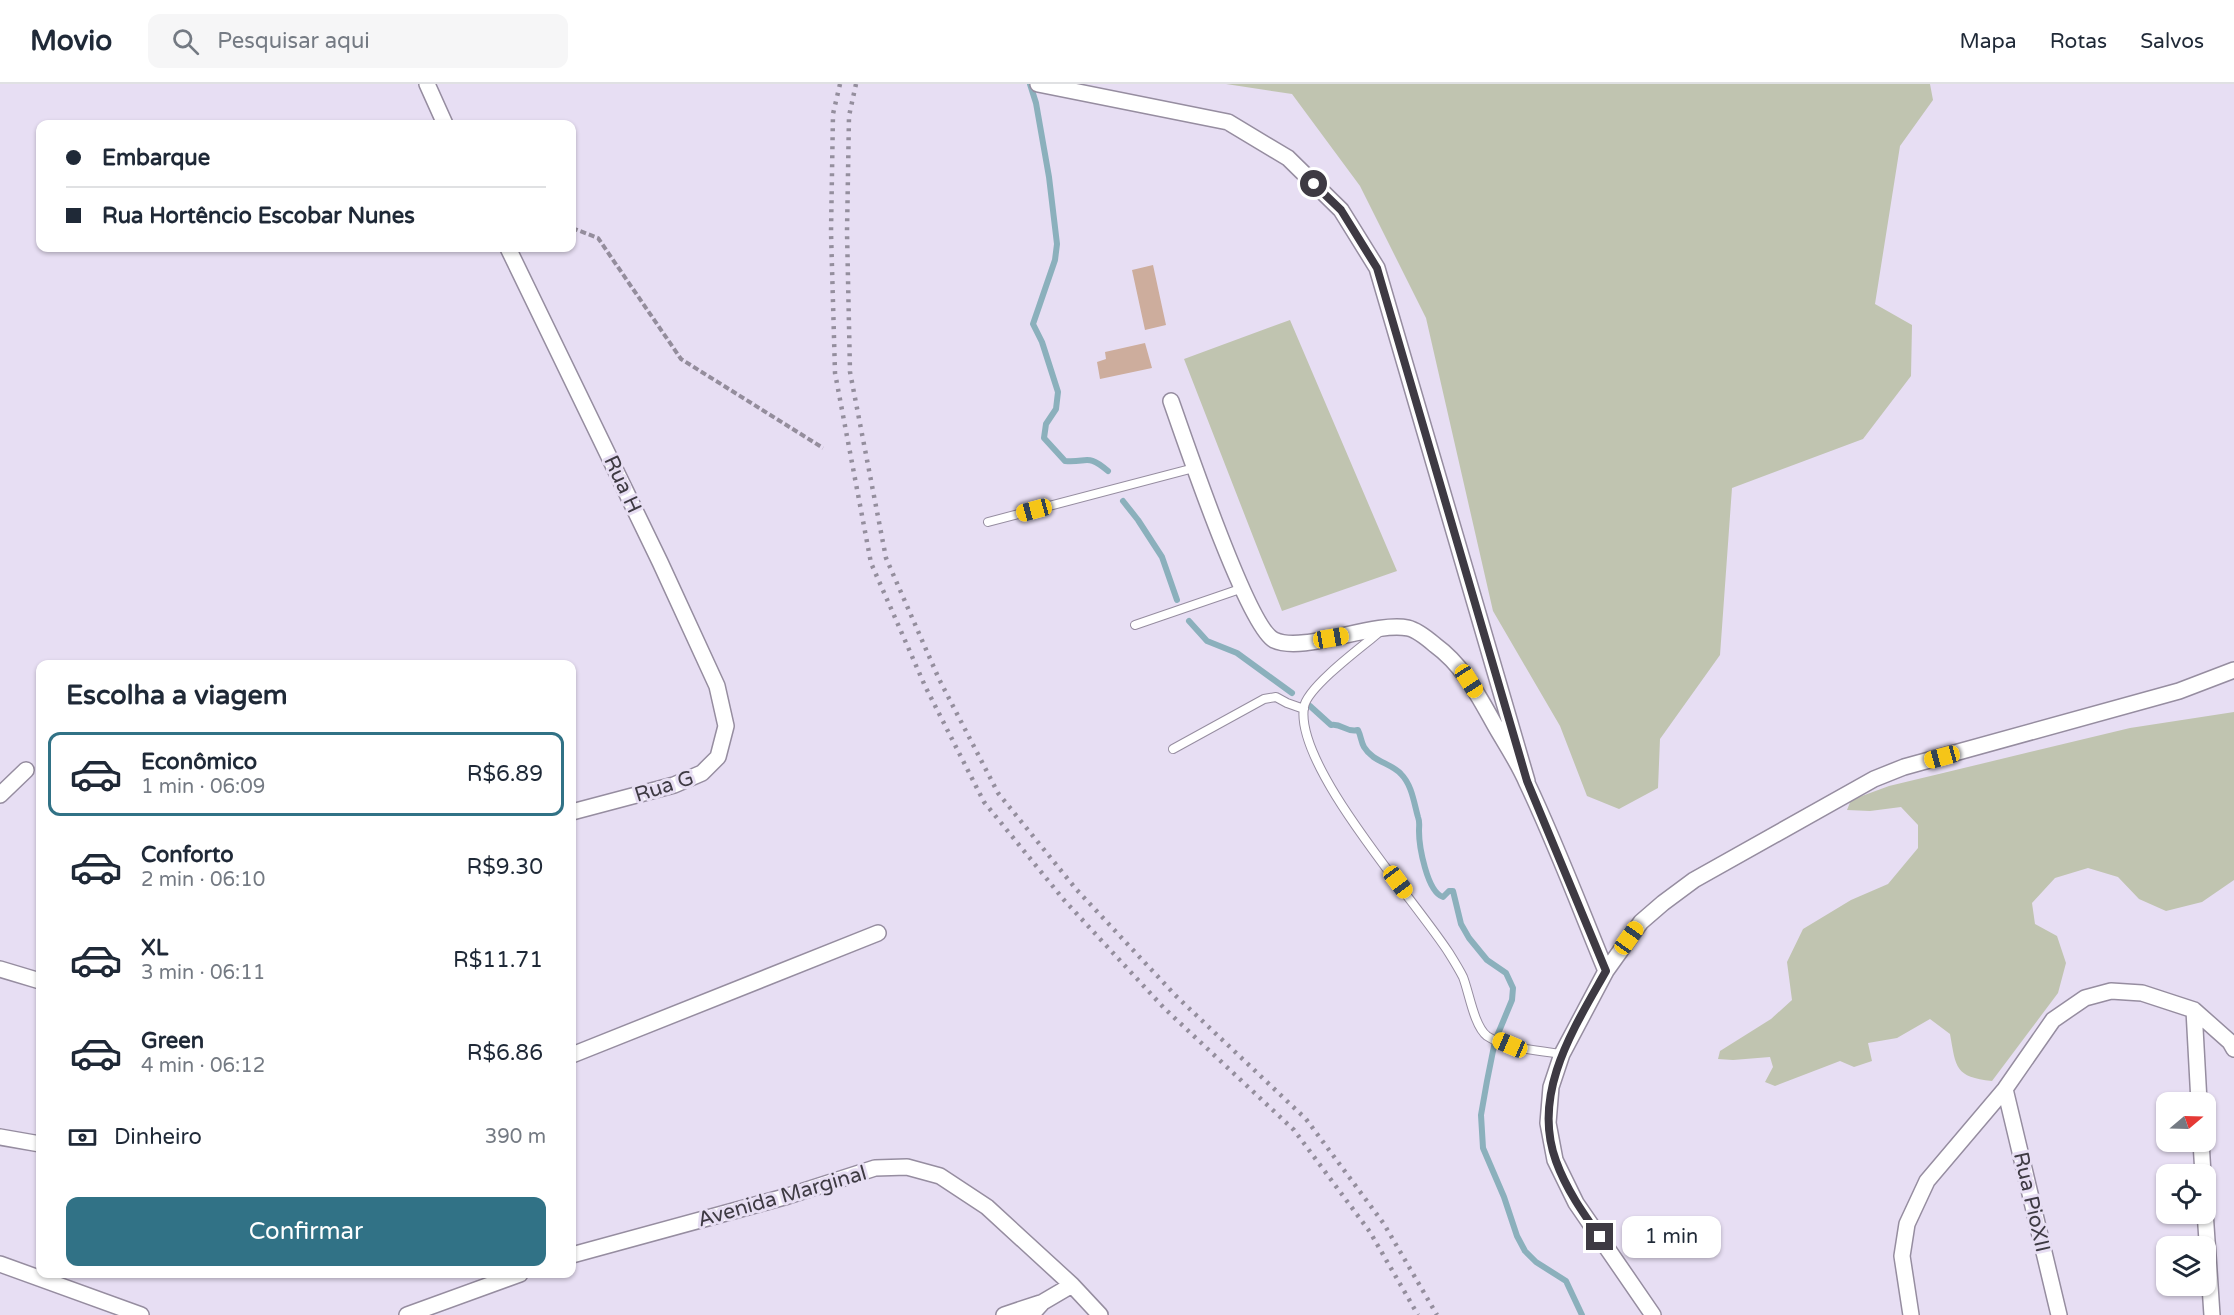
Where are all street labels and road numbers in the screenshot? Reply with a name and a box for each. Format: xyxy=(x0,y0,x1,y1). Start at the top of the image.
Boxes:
street label: Rua H xyxy=(598,451,647,517)
street label: Rua G xyxy=(631,765,697,808)
street label: Rua PioXII xyxy=(2008,1150,2055,1255)
street label: Avenida Marginal xyxy=(695,1160,869,1233)

